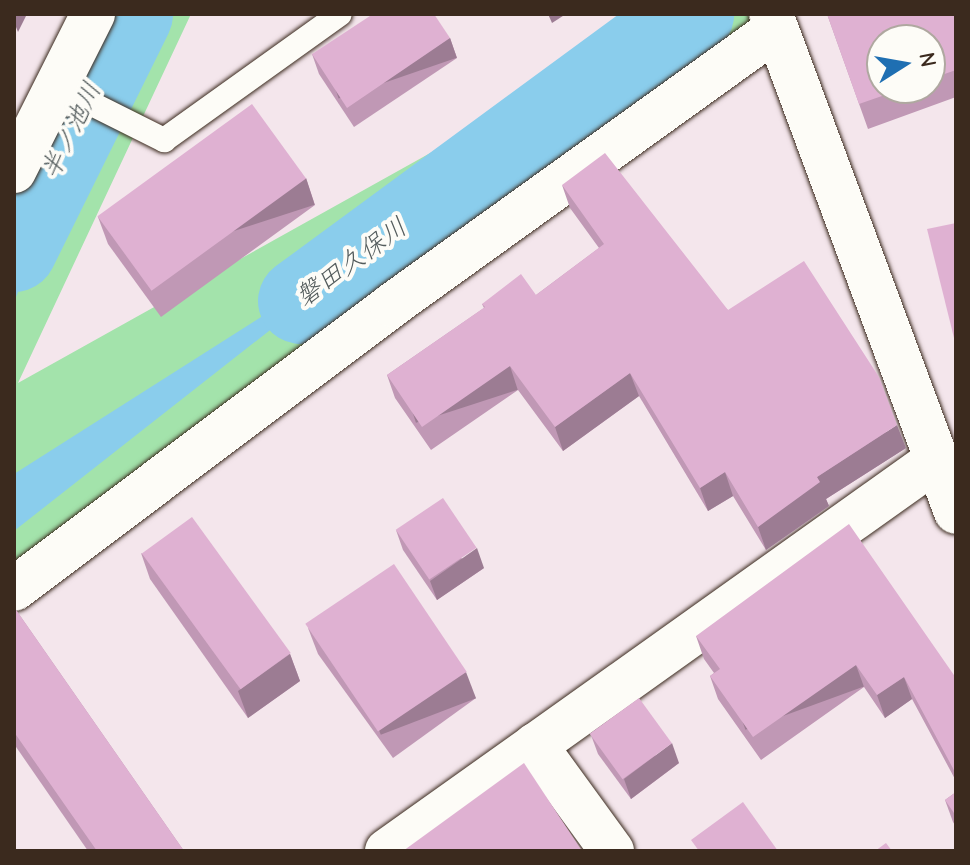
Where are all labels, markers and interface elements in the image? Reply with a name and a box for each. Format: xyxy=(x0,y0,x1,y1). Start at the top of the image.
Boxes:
north arrow xyxy=(866,24,946,104)
text: N xyxy=(913,50,942,69)
water label: 半ノ池川 xyxy=(35,77,109,185)
water label: 磐田久保川 xyxy=(290,212,414,314)

